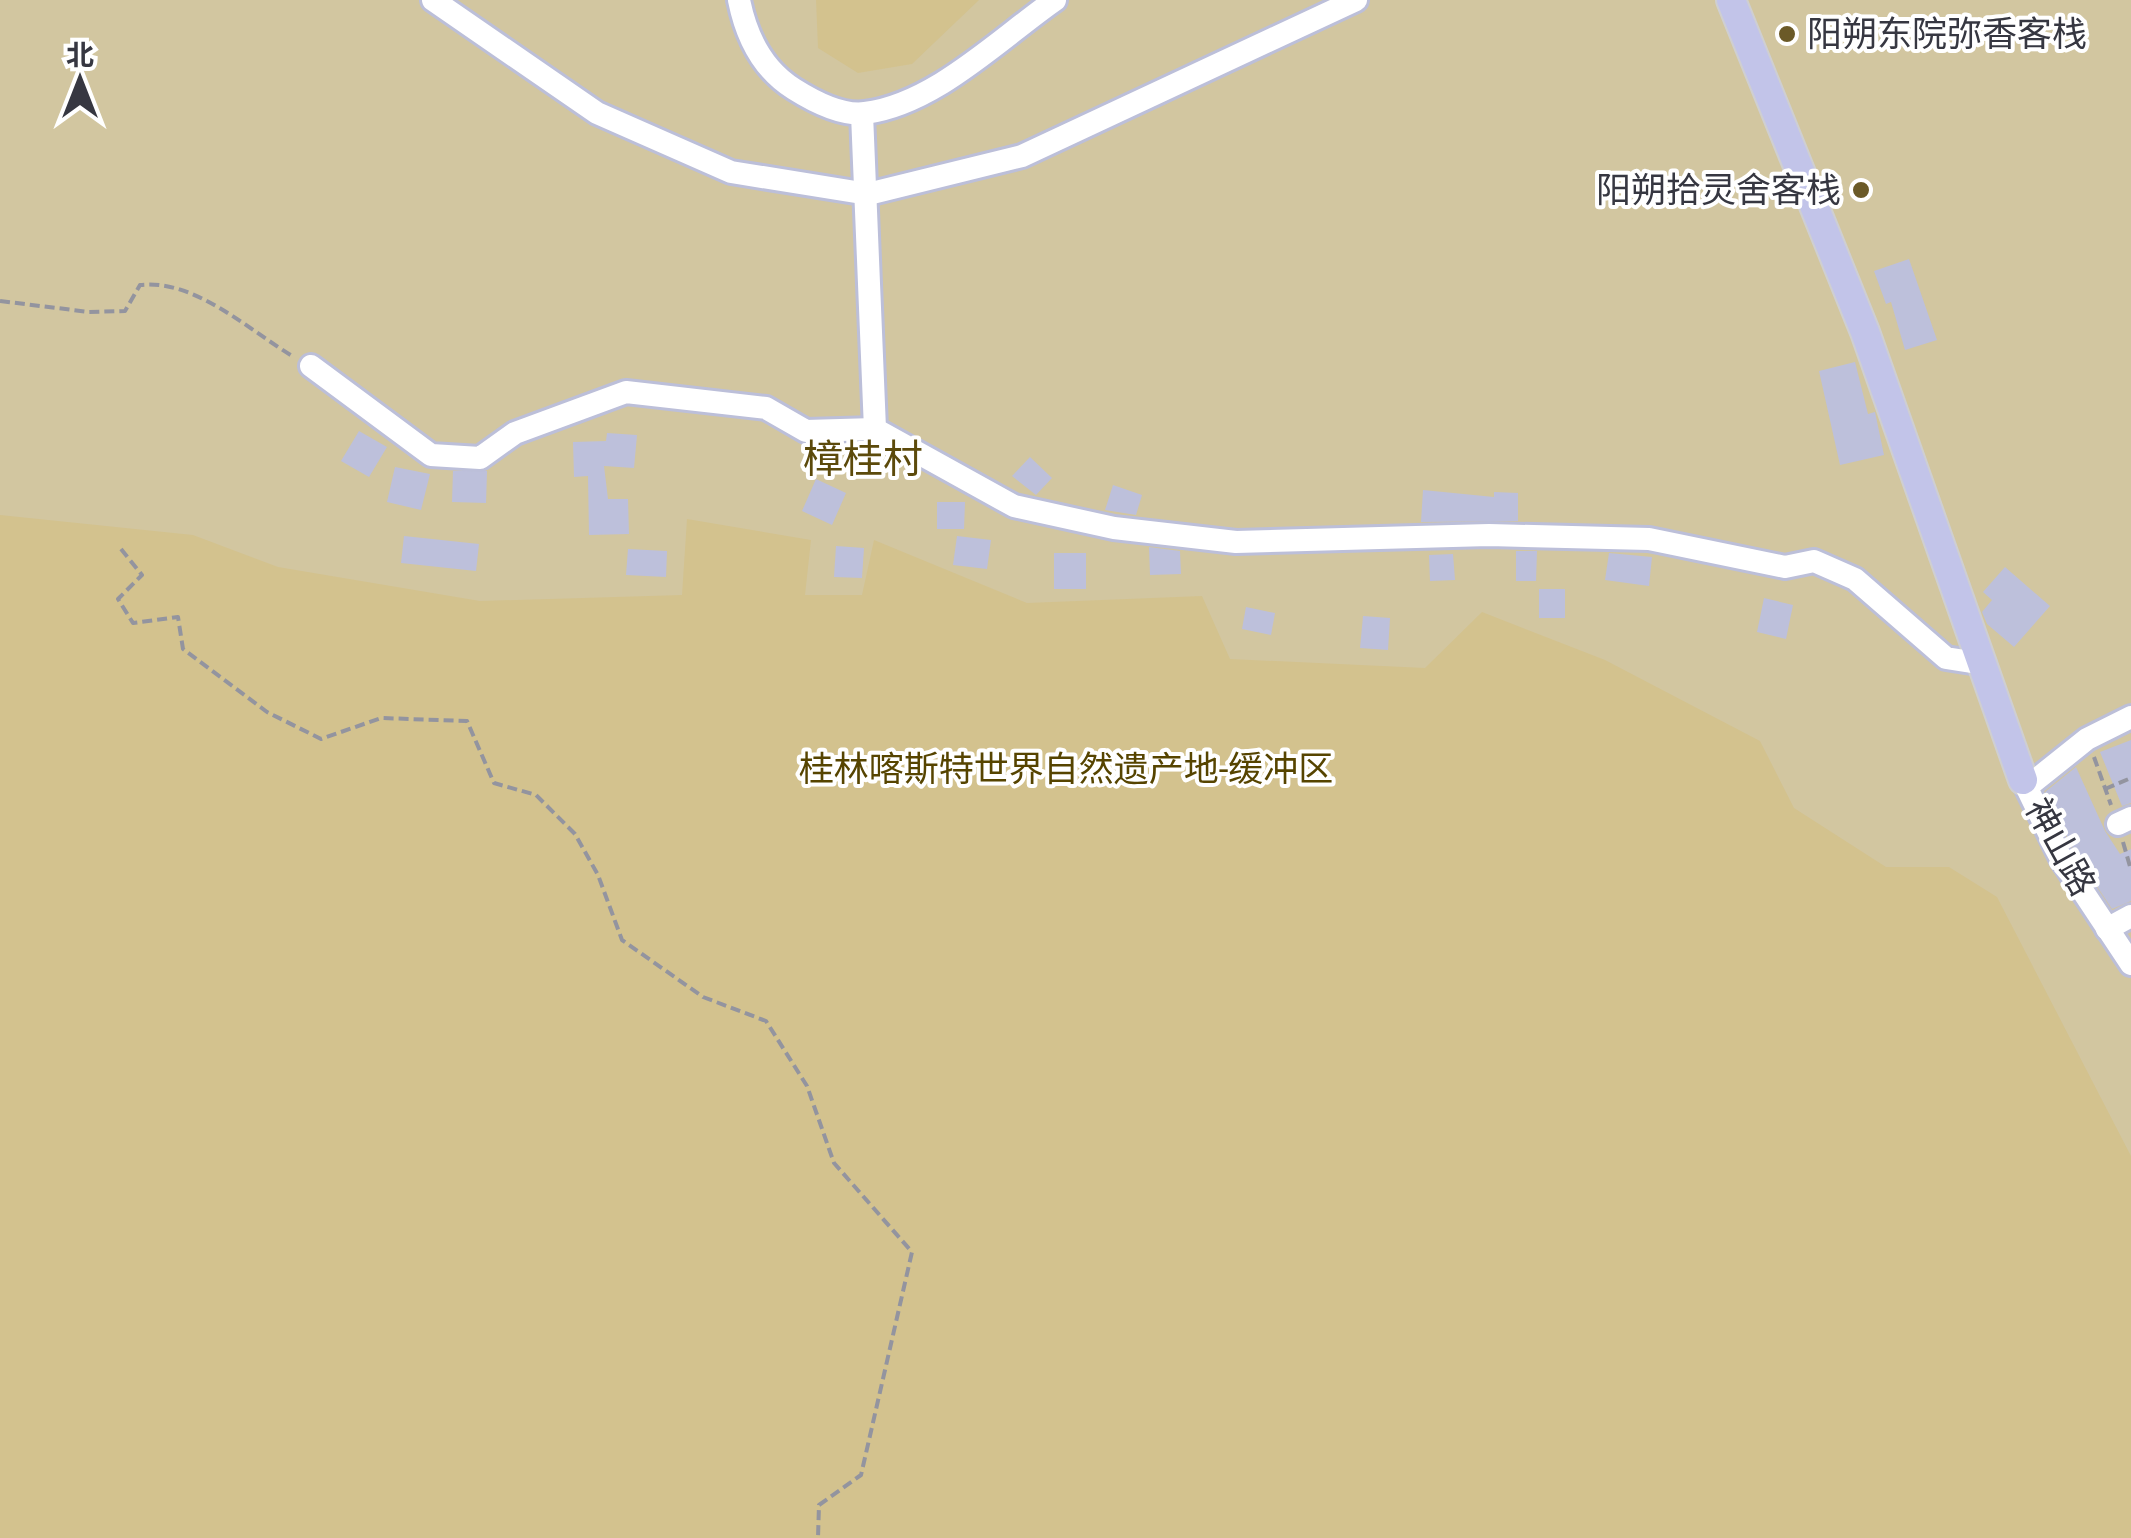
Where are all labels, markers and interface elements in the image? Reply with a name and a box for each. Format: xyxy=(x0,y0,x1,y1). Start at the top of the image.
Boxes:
place label: 阳朔东院弥香客栈 xyxy=(1807,14,2087,55)
marker: 阳朔东院弥香客栈 xyxy=(1776,23,1798,45)
north arrow xyxy=(30,30,130,130)
text: 北 xyxy=(66,39,94,72)
place label: 阳朔拾灵舍客栈 xyxy=(1596,170,1841,211)
marker: 阳朔拾灵舍客栈 xyxy=(1850,179,1872,201)
district label: 樟桂村 xyxy=(803,436,923,483)
park label: 桂林喀斯特世界自然遗产地-缓冲区 xyxy=(799,749,1333,790)
street label: 神山路 xyxy=(2017,791,2103,903)

